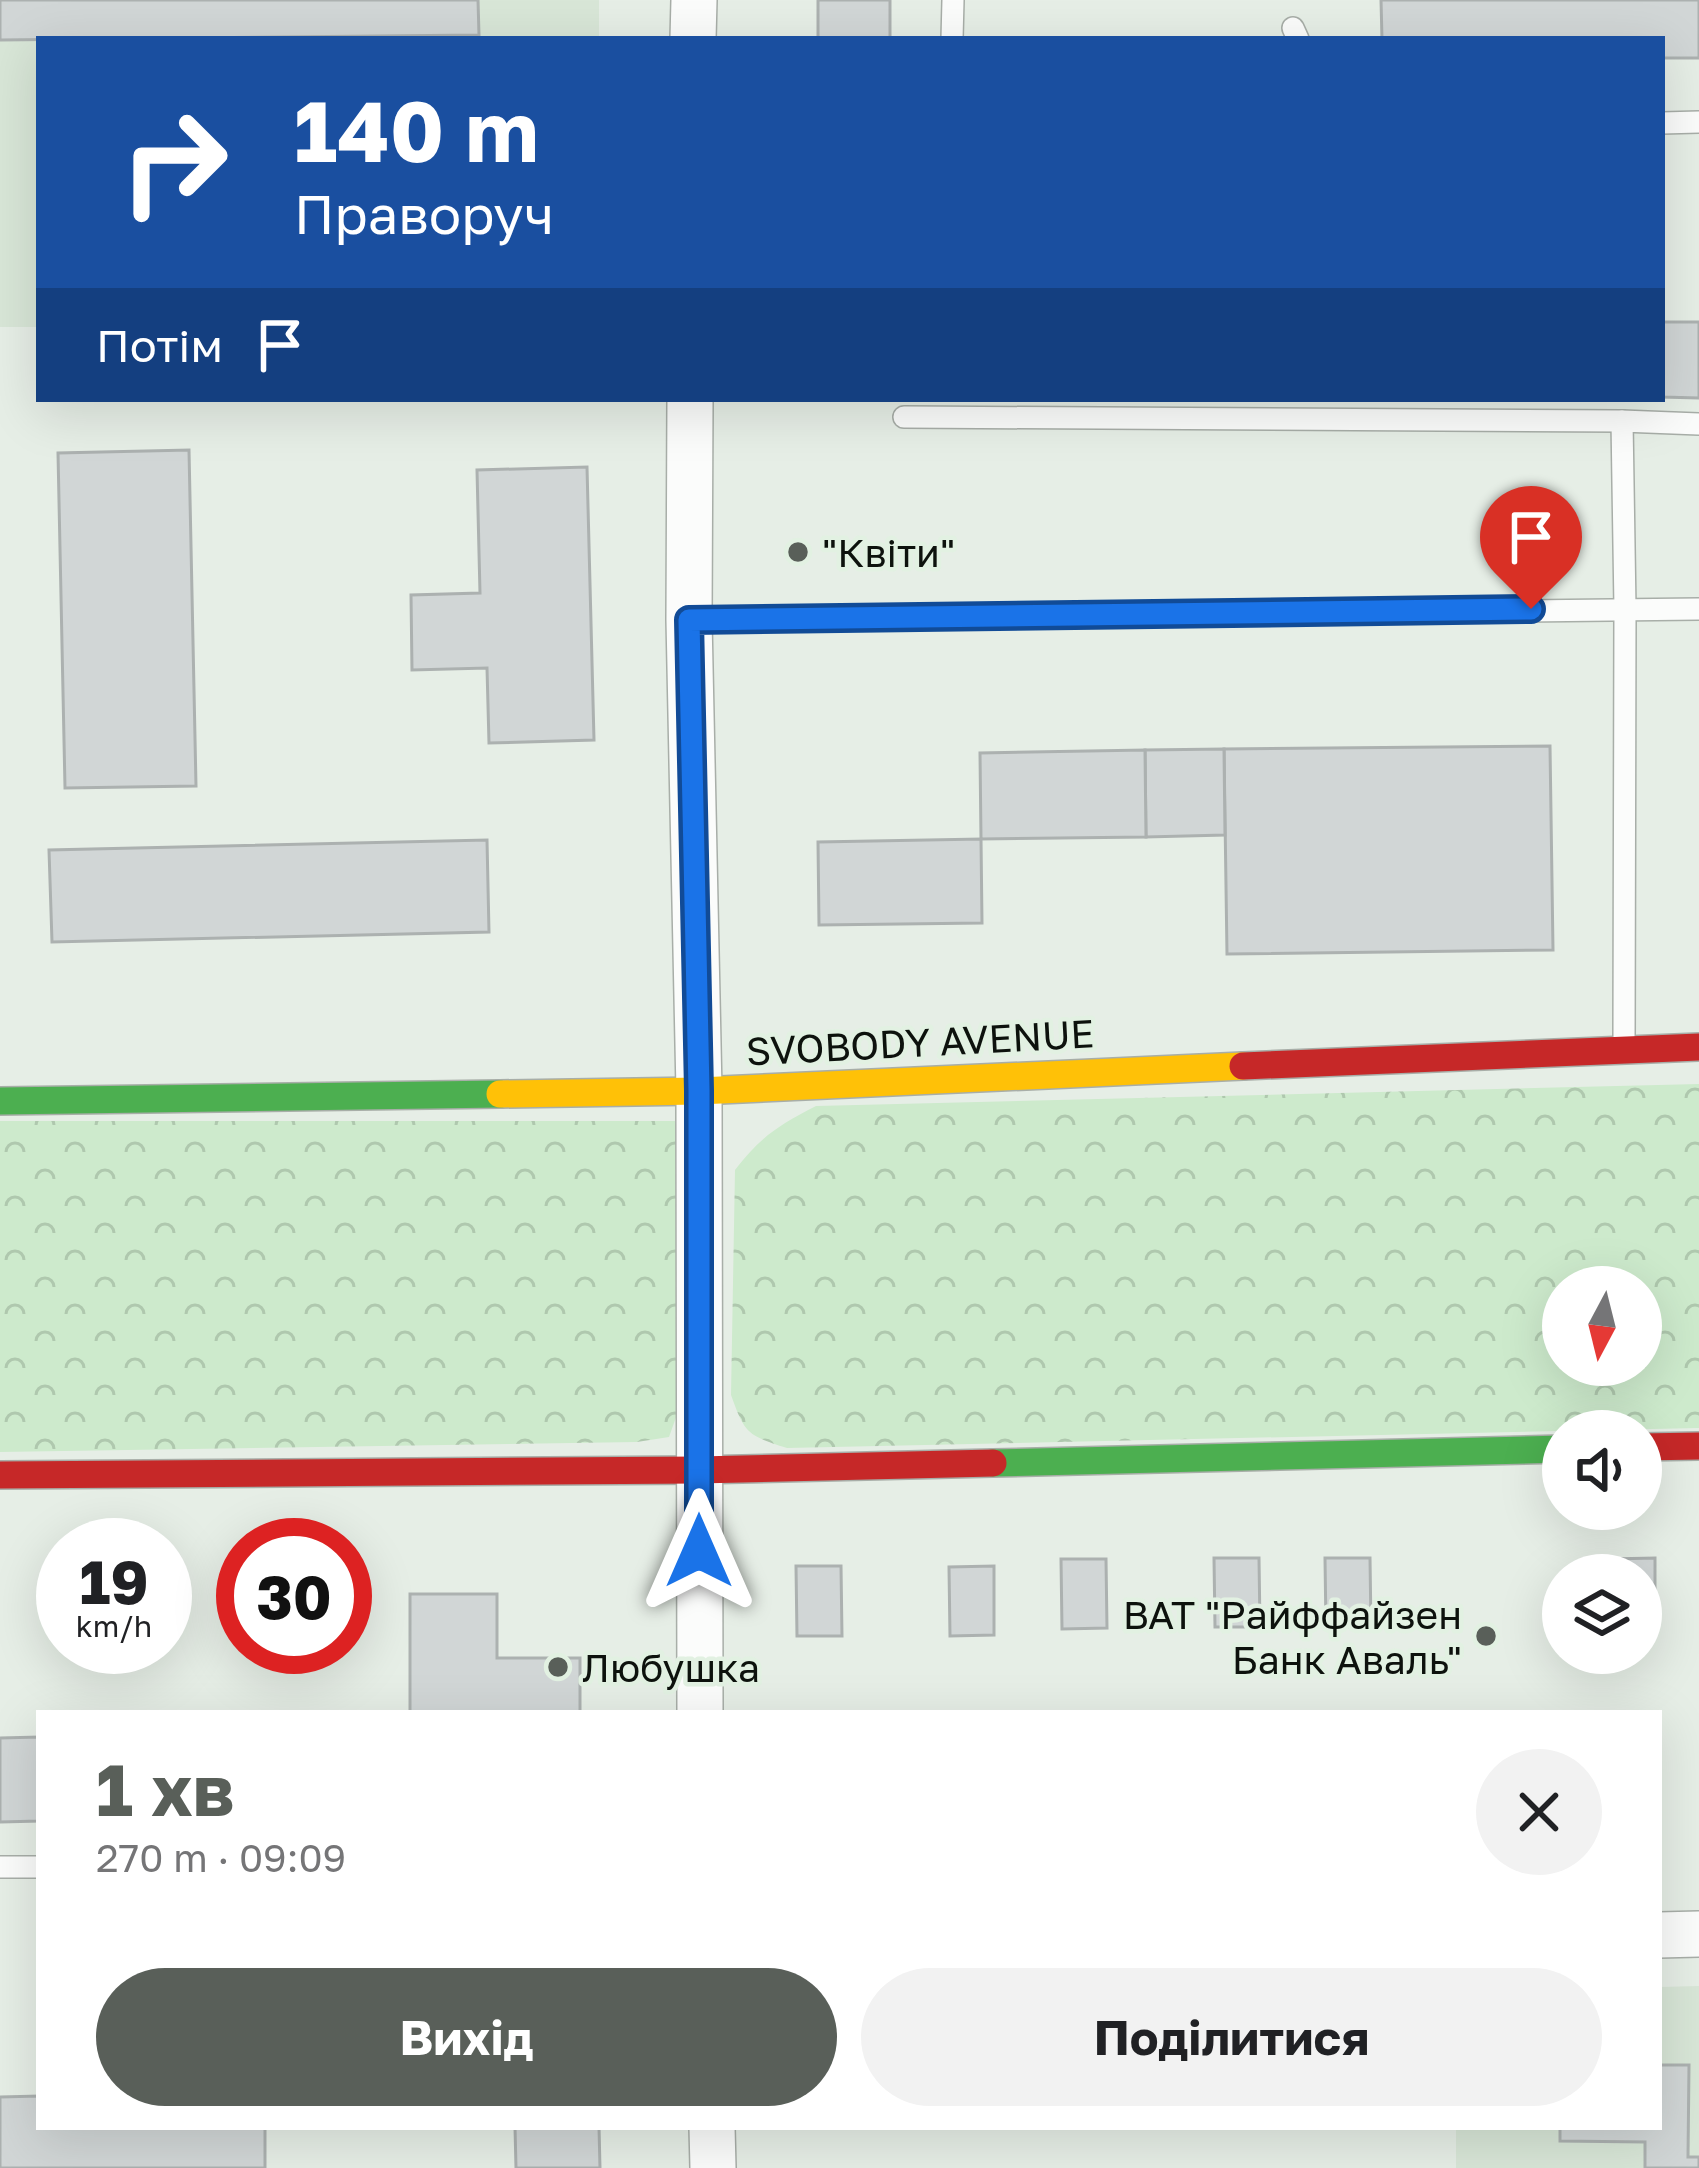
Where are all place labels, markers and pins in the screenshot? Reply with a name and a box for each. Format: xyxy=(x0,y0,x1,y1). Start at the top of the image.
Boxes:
pin xyxy=(1480,486,1582,609)
place label: "Квіти" xyxy=(822,529,955,576)
marker: "Квіти" xyxy=(785,539,811,565)
place label: ВАТ "Райффайзен Банк Аваль" xyxy=(1123,1591,1462,1683)
marker: ВАТ "Райффайзен Банк Аваль" xyxy=(1473,1623,1499,1649)
place label: Любушка xyxy=(582,1644,760,1691)
marker: Любушка xyxy=(545,1654,571,1680)

